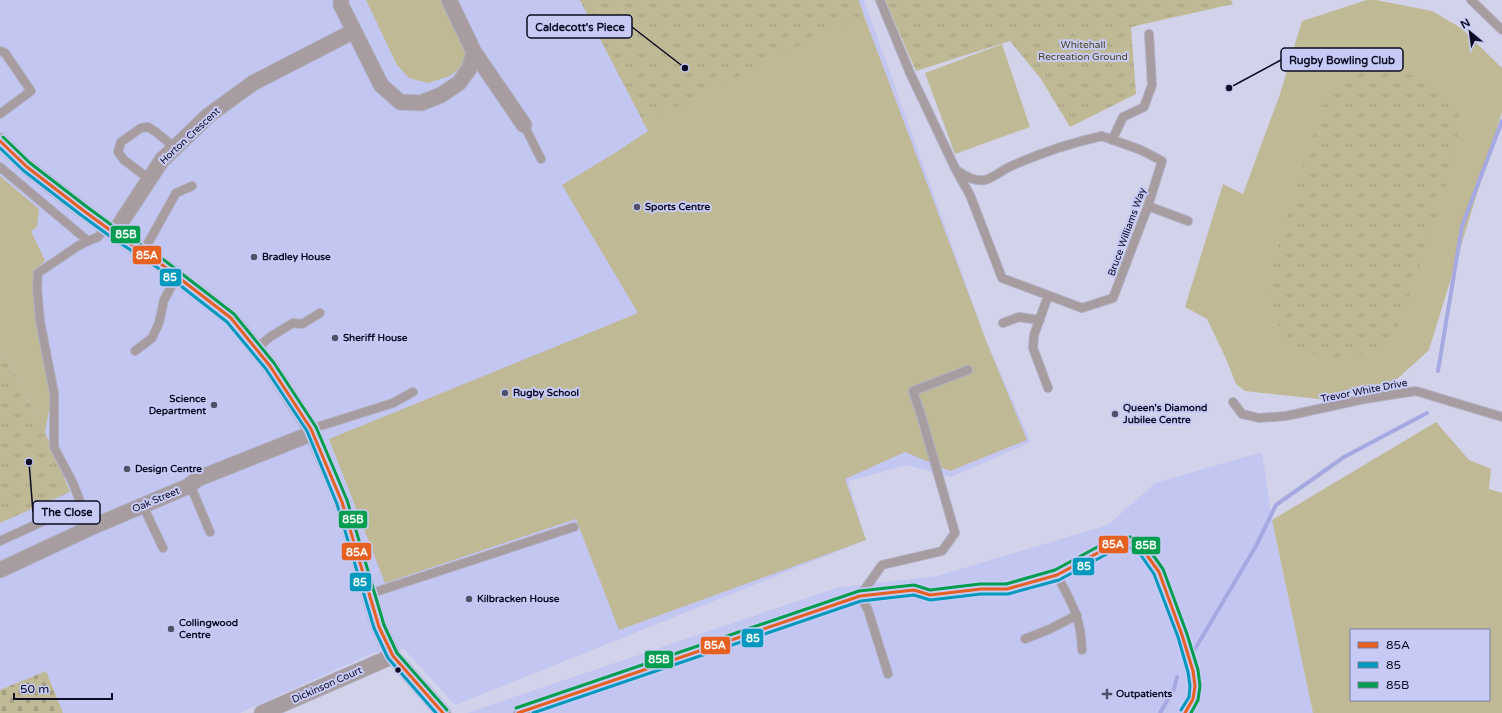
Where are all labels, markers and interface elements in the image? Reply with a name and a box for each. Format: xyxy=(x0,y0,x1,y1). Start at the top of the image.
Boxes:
north arrow xyxy=(1450,12,1490,52)
callout: Caldecott's Piece xyxy=(527,15,632,38)
text: N xyxy=(1458,16,1472,32)
text: Caldecott's Piece xyxy=(535,21,626,34)
park label: Whitehall Recreation Ground xyxy=(1038,39,1128,63)
callout: Rugby Bowling Club xyxy=(1281,48,1403,71)
text: Rugby Bowling Club xyxy=(1289,54,1395,68)
street label: Horton Crescent xyxy=(158,105,223,167)
street label: Bruce Williams Way xyxy=(1105,186,1149,278)
place label: Sports Centre xyxy=(645,201,710,213)
marker: Sports Centre xyxy=(632,202,642,212)
line badge: 85B xyxy=(110,225,141,244)
text: 85B xyxy=(115,228,137,241)
line badge: 85A xyxy=(132,245,162,265)
text: 85A xyxy=(136,249,158,262)
place label: Bradley House xyxy=(262,251,331,263)
marker: Bradley House xyxy=(249,252,259,262)
line badge: 85 xyxy=(159,268,182,287)
text: 85 xyxy=(163,271,177,284)
place label: Sheriff House xyxy=(343,332,408,344)
marker: Sheriff House xyxy=(330,333,340,343)
street label: Trevor White Drive xyxy=(1320,377,1409,405)
place label: Rugby School xyxy=(513,387,579,399)
marker: Rugby School xyxy=(500,388,510,398)
place label: Science Department xyxy=(149,393,206,417)
marker: Science Department xyxy=(209,400,219,410)
place label: Queen's Diamond Jubilee Centre xyxy=(1122,402,1207,426)
marker: Queen's Diamond Jubilee Centre xyxy=(1110,409,1120,419)
place label: Design Centre xyxy=(135,463,202,475)
marker: Design Centre xyxy=(122,464,132,474)
street label: Oak Street xyxy=(131,485,182,515)
callout: The Close xyxy=(33,501,100,524)
text: The Close xyxy=(41,506,93,519)
line badge: 85B xyxy=(338,510,368,529)
text: 85B xyxy=(342,513,364,526)
line badge: 85A xyxy=(1098,535,1129,554)
line badge: 85B xyxy=(1131,536,1161,555)
text: 85A xyxy=(1102,538,1124,551)
text: 85B xyxy=(1135,539,1157,552)
line badge: 85A xyxy=(341,542,372,561)
text: 85A xyxy=(346,546,368,559)
line badge: 85 xyxy=(1072,557,1095,576)
text: 85 xyxy=(1077,560,1091,573)
line badge: 85 xyxy=(349,572,372,592)
text: 85 xyxy=(353,576,367,589)
place label: Kilbracken House xyxy=(477,593,560,605)
marker: Kilbracken House xyxy=(464,594,474,604)
place label: Collingwood Centre xyxy=(179,617,238,641)
marker: Collingwood Centre xyxy=(166,624,176,634)
line badge: 85 xyxy=(741,628,764,648)
legend xyxy=(1350,629,1490,701)
text: 85 xyxy=(746,632,760,645)
line badge: 85A xyxy=(700,636,731,655)
text: 85A xyxy=(1386,638,1410,652)
text: 85A xyxy=(704,639,726,652)
line badge: 85B xyxy=(644,650,674,669)
text: 85B xyxy=(648,653,670,666)
text: 85 xyxy=(1386,658,1401,672)
street label: Dickinson Court xyxy=(290,664,364,706)
unlabelled marker xyxy=(393,665,403,675)
scale bar xyxy=(14,675,112,701)
text: 85B xyxy=(1386,678,1409,692)
text: 50 m xyxy=(20,682,49,696)
marker: Outpatients xyxy=(1101,688,1113,700)
place label: Outpatients xyxy=(1116,688,1173,700)

